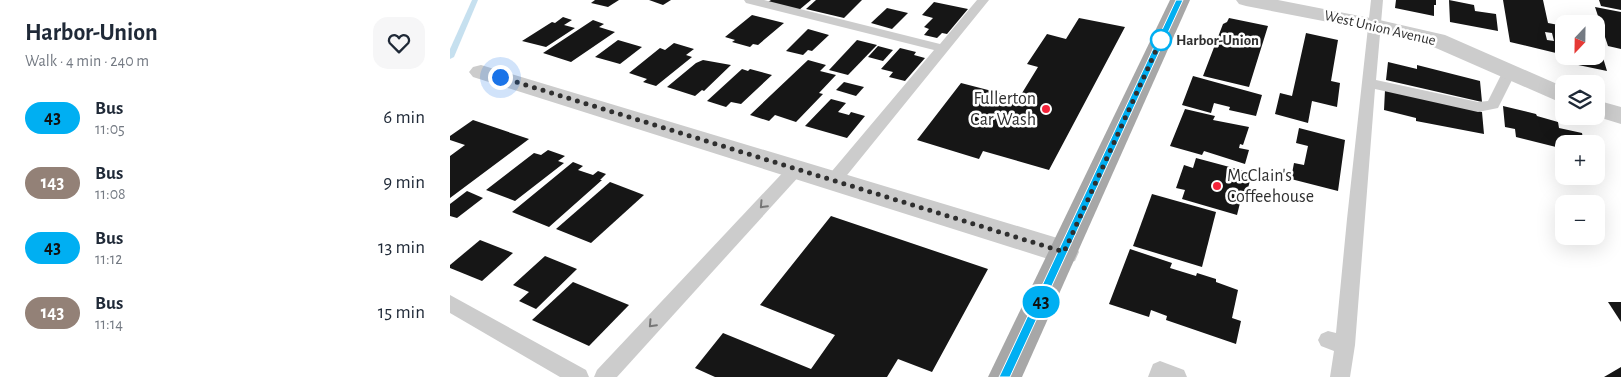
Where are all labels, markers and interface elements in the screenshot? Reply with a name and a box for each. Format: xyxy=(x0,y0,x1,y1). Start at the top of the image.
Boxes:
street label: West Union Avenue xyxy=(1323,8,1437,48)
north arrow xyxy=(1555,15,1605,65)
map controls xyxy=(1555,15,1605,245)
button: heart xyxy=(373,17,425,69)
text: Harbor-Union xyxy=(25,21,158,45)
marker: Harbor-Union xyxy=(1150,29,1172,51)
place label: Harbor-Union xyxy=(1176,33,1259,48)
text: Walk · 4 min · 240 m xyxy=(25,53,149,69)
your location xyxy=(488,65,513,90)
button: layers xyxy=(1555,75,1605,125)
place label: Fullerton Car Wash xyxy=(970,90,1036,129)
text: Bus xyxy=(95,99,123,118)
marker: Fullerton Car Wash xyxy=(1040,103,1052,115)
text: 6 min xyxy=(383,108,425,127)
text: 43 xyxy=(44,109,61,127)
text: 11:05 xyxy=(95,121,125,137)
button: + xyxy=(1555,135,1605,185)
text: Bus xyxy=(95,164,123,183)
place label: McClain's Coffeehouse xyxy=(1227,167,1314,206)
text: 9 min xyxy=(383,173,425,192)
text: 143 xyxy=(41,174,64,192)
marker: McClain's Coffeehouse xyxy=(1211,180,1223,192)
text: 11:08 xyxy=(95,186,126,202)
button: − xyxy=(1555,195,1605,245)
one-way arrow xyxy=(760,200,769,209)
text: Bus xyxy=(95,229,123,248)
text: 13 min xyxy=(378,238,425,257)
text: 43 xyxy=(44,239,61,257)
text: 11:12 xyxy=(95,251,122,267)
line badge: 43 xyxy=(1018,286,1064,318)
text: 43 xyxy=(1033,293,1049,311)
text: Bus xyxy=(95,294,123,313)
text: 15 min xyxy=(378,303,425,322)
text: 143 xyxy=(41,304,64,322)
text: 11:14 xyxy=(95,316,123,332)
one-way arrow xyxy=(649,319,658,328)

